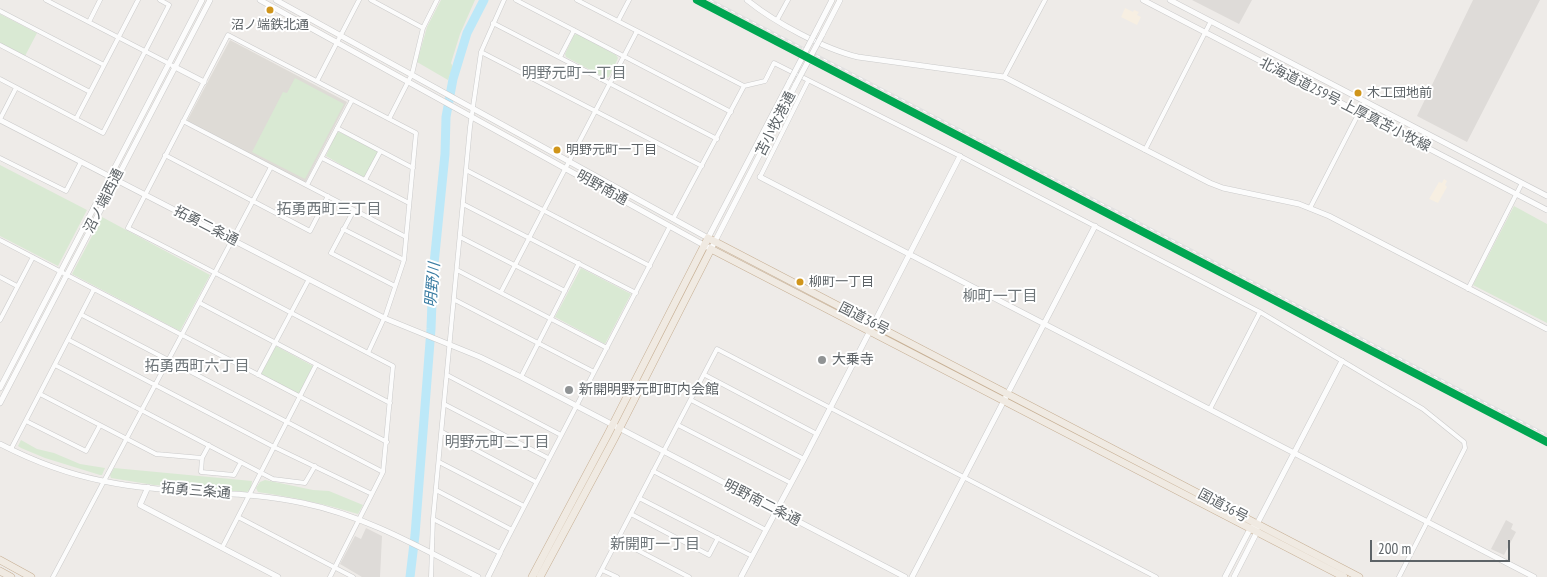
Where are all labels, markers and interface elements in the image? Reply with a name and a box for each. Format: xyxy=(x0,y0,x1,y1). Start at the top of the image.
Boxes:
marker: 沼ノ端鉄北通 xyxy=(265,5,275,15)
place label: 沼ノ端鉄北通 xyxy=(231,17,309,33)
street label: 北海道道259号 上厚真苫小牧線 xyxy=(1257,54,1433,156)
district label: 明野元町一丁目 xyxy=(522,65,626,83)
place label: 木工団地前 xyxy=(1367,85,1432,101)
marker: 木工団地前 xyxy=(1353,88,1363,98)
street label: 苫小牧港通 xyxy=(753,89,799,159)
place label: 明野元町一丁目 xyxy=(566,142,657,158)
marker: 明野元町一丁目 xyxy=(552,145,562,155)
street label: 沼ノ端西通 xyxy=(81,166,127,236)
street label: 明野南通 xyxy=(573,167,631,209)
district label: 拓勇西町三丁目 xyxy=(277,201,381,219)
street label: 拓勇二条通 xyxy=(171,203,241,249)
water label: 明野川 xyxy=(422,262,444,308)
place label: 柳町一丁目 xyxy=(809,274,874,290)
marker: 柳町一丁目 xyxy=(795,277,805,287)
district label: 柳町一丁目 xyxy=(963,288,1037,306)
street label: 国道36号 xyxy=(836,299,892,339)
place label: 大乗寺 xyxy=(832,352,874,368)
marker: 大乗寺 xyxy=(816,354,828,366)
district label: 拓勇西町六丁目 xyxy=(145,358,249,376)
place label: 新開明野元町町内会館 xyxy=(579,382,719,398)
marker: 新開明野元町町内会館 xyxy=(563,384,575,396)
district label: 明野元町二丁目 xyxy=(445,434,549,452)
street label: 明野南二条通 xyxy=(721,476,803,530)
street label: 拓勇三条通 xyxy=(160,480,232,502)
street label: 国道36号 xyxy=(1195,486,1251,526)
scale bar xyxy=(1372,530,1512,562)
district label: 新開町一丁目 xyxy=(610,536,700,554)
text: 200 m xyxy=(1378,539,1411,558)

